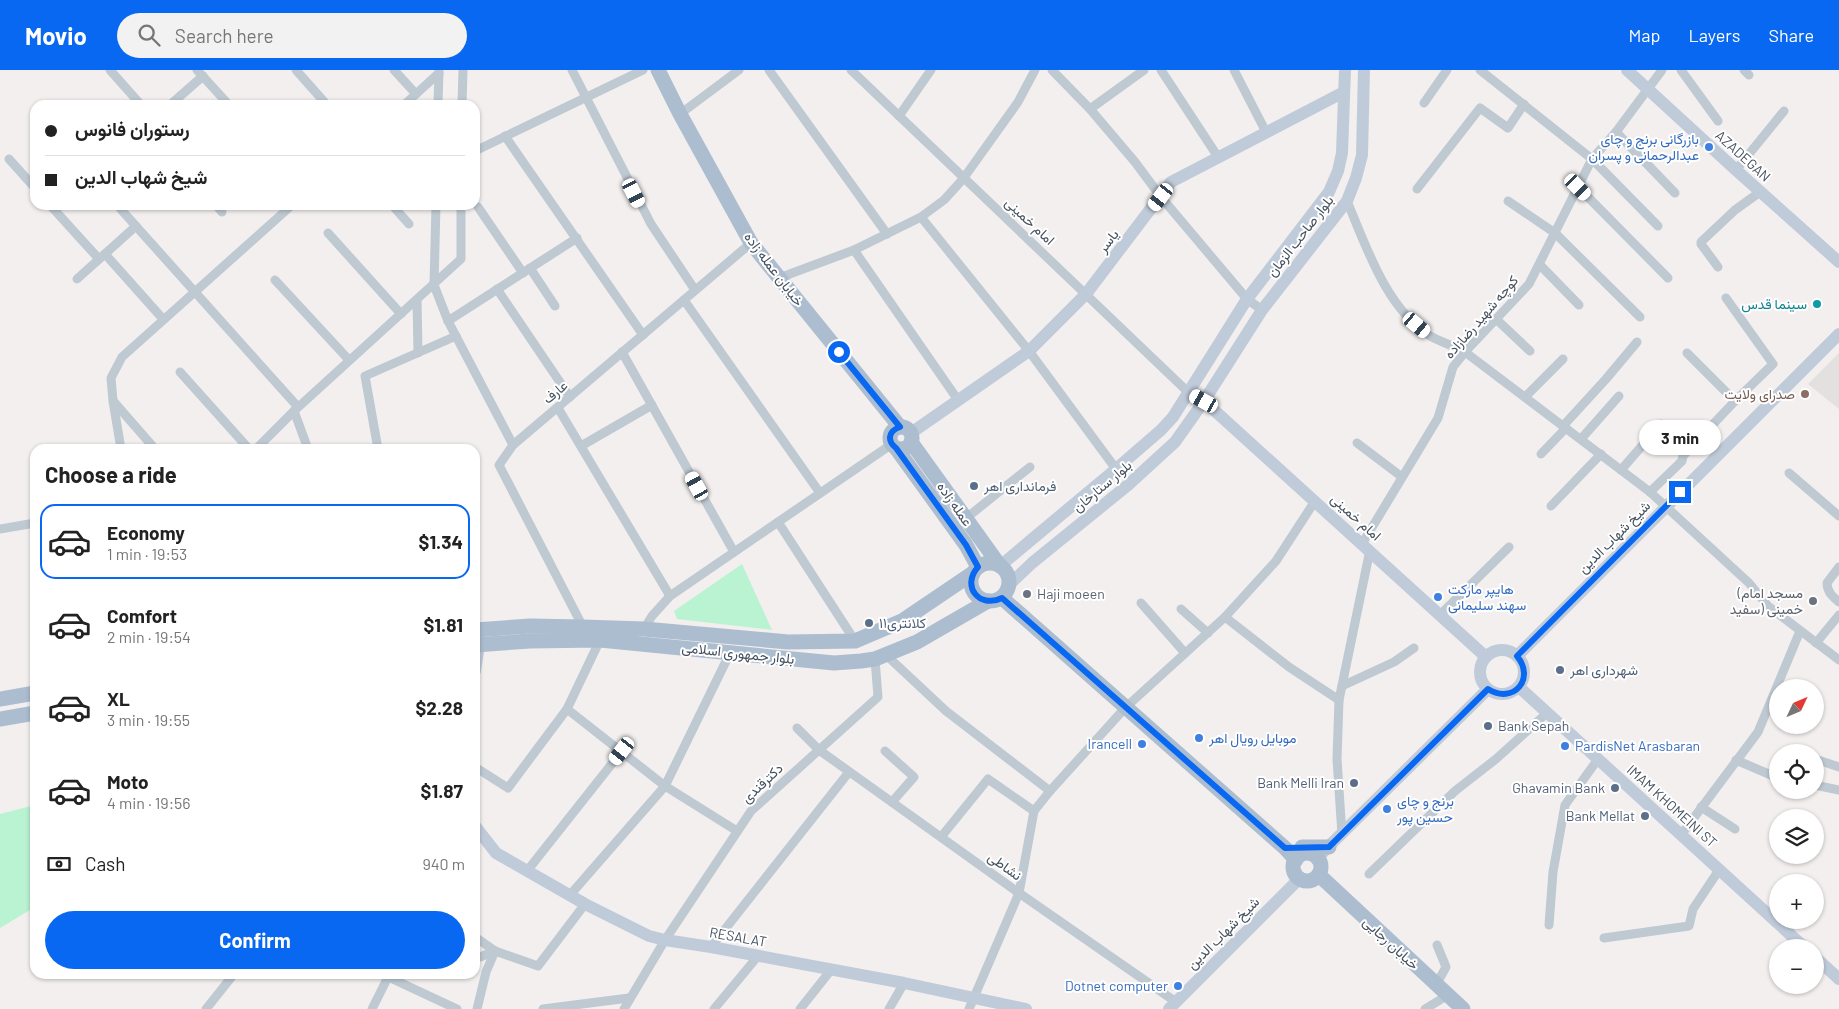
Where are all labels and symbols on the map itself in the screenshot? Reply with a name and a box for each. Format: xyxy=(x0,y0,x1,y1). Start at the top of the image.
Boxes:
street label: AZADEGAN xyxy=(1712,126,1775,185)
place label: بازرگانی برنج و چای عبدالرحمانی و پسران xyxy=(1588,130,1699,165)
marker: بازرگانی برنج و چای عبدالرحمانی و پسران xyxy=(1703,141,1715,153)
car xyxy=(1562,171,1593,203)
car xyxy=(620,176,647,210)
car xyxy=(1145,181,1176,213)
street label: بلوار صاحب الزمان xyxy=(1263,192,1337,280)
street label: امام خمینی xyxy=(1001,193,1059,249)
street label: یاسر xyxy=(1093,226,1123,257)
street label: خیابان عمله زاده xyxy=(740,228,808,310)
street label: کوچه شهید رضازاده xyxy=(1440,272,1523,363)
place label: سینما قدس xyxy=(1741,295,1807,313)
marker: سینما قدس xyxy=(1811,298,1823,310)
car xyxy=(1400,310,1433,340)
route start xyxy=(828,341,850,363)
street label: عارف xyxy=(539,376,571,408)
place label: صدرای ولایت xyxy=(1725,385,1795,403)
car xyxy=(1187,387,1220,415)
marker: صدرای ولایت xyxy=(1799,388,1811,400)
callout: 3 min xyxy=(1639,420,1721,454)
street label: بلوار ستارخان xyxy=(1069,456,1135,516)
car xyxy=(683,469,710,503)
place label: فرمانداری اهر xyxy=(983,477,1056,495)
street label: عمله زاده xyxy=(933,478,977,530)
marker: فرمانداری اهر xyxy=(968,480,980,492)
route end xyxy=(1669,481,1691,503)
street label: امام خمینی xyxy=(1327,490,1385,544)
street label: شیخ شهاب الدین xyxy=(1574,497,1656,579)
place label: هایپر مارکت سهند سلیمانی xyxy=(1448,580,1526,614)
place label: (مسجد امام خمینی (سفید xyxy=(1730,584,1803,618)
place label: Haji moeen xyxy=(1037,585,1105,602)
marker: Haji moeen xyxy=(1021,588,1033,600)
marker: هایپر مارکت سهند سلیمانی xyxy=(1432,591,1444,603)
marker: (مسجد امام خمینی (سفید xyxy=(1807,595,1819,607)
place label: کلانتری۱۱ xyxy=(879,614,926,632)
marker: کلانتری۱۱ xyxy=(863,617,875,629)
street label: بلوار جمهوری اسلامی xyxy=(681,638,795,668)
place label: شهرداری اهر xyxy=(1569,661,1638,679)
marker: شهرداری اهر xyxy=(1554,664,1566,676)
north arrow xyxy=(1769,679,1824,734)
place label: Bank Sepah xyxy=(1498,717,1569,734)
marker: Bank Sepah xyxy=(1482,720,1494,732)
place label: موبایل رویال اهر xyxy=(1208,729,1296,748)
marker: موبایل رویال اهر xyxy=(1193,732,1205,744)
car xyxy=(606,735,637,767)
place label: Irancell xyxy=(1088,735,1132,752)
place label: PardisNet Arasbaran xyxy=(1575,737,1700,754)
marker: Irancell xyxy=(1136,738,1148,750)
marker: PardisNet Arasbaran xyxy=(1559,740,1571,752)
street label: دکترقندی xyxy=(737,759,787,807)
street label: IMAM KHOMEINI ST xyxy=(1624,761,1721,851)
place label: Bank Melli Iran xyxy=(1257,774,1344,791)
marker: Bank Melli Iran xyxy=(1348,777,1360,789)
place label: Ghavamin Bank xyxy=(1512,779,1605,796)
marker: Ghavamin Bank xyxy=(1609,782,1621,794)
place label: برنج و چای حسین پور xyxy=(1396,792,1454,827)
marker: برنج و چای حسین پور xyxy=(1381,803,1393,815)
place label: Bank Mellat xyxy=(1566,807,1635,824)
marker: Bank Mellat xyxy=(1639,810,1651,822)
street label: نشاطی xyxy=(984,848,1026,884)
street label: شیخ شهاب الدین xyxy=(1183,893,1265,975)
street label: خیابان رجایی xyxy=(1359,912,1423,974)
street label: RESALAT xyxy=(708,923,768,950)
place label: Dotnet computer xyxy=(1065,977,1168,994)
marker: Dotnet computer xyxy=(1172,980,1184,992)

